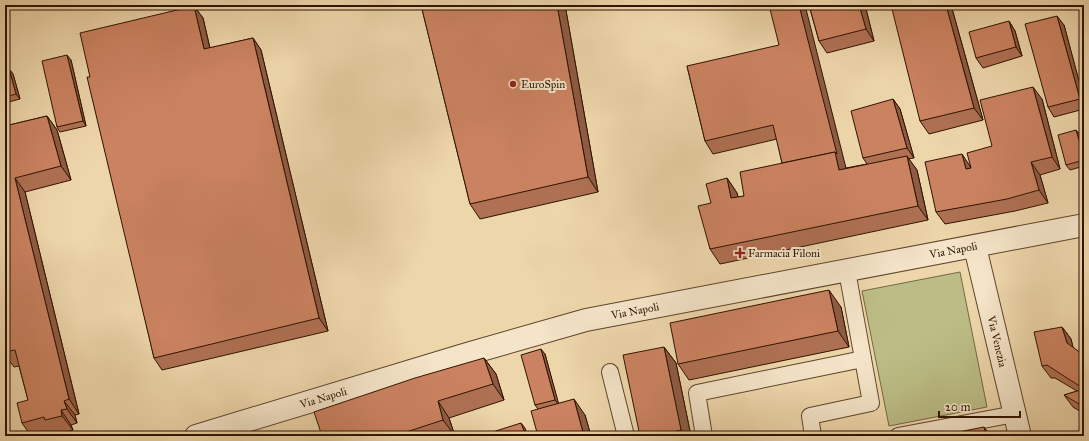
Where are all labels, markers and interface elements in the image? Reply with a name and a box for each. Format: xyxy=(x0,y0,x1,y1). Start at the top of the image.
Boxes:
place label: EuroSpin xyxy=(521,78,565,91)
marker: EuroSpin xyxy=(508,79,518,89)
street label: Via Napoli xyxy=(928,239,979,262)
place label: Farmacia Filoni xyxy=(748,247,820,260)
marker: Farmacia Filoni xyxy=(735,248,745,258)
street label: Via Napoli xyxy=(609,300,660,322)
street label: Via Venezia xyxy=(984,313,1009,369)
street label: Via Napoli xyxy=(297,385,349,412)
scale bar xyxy=(939,393,1020,419)
text: 20 m xyxy=(945,400,971,414)

